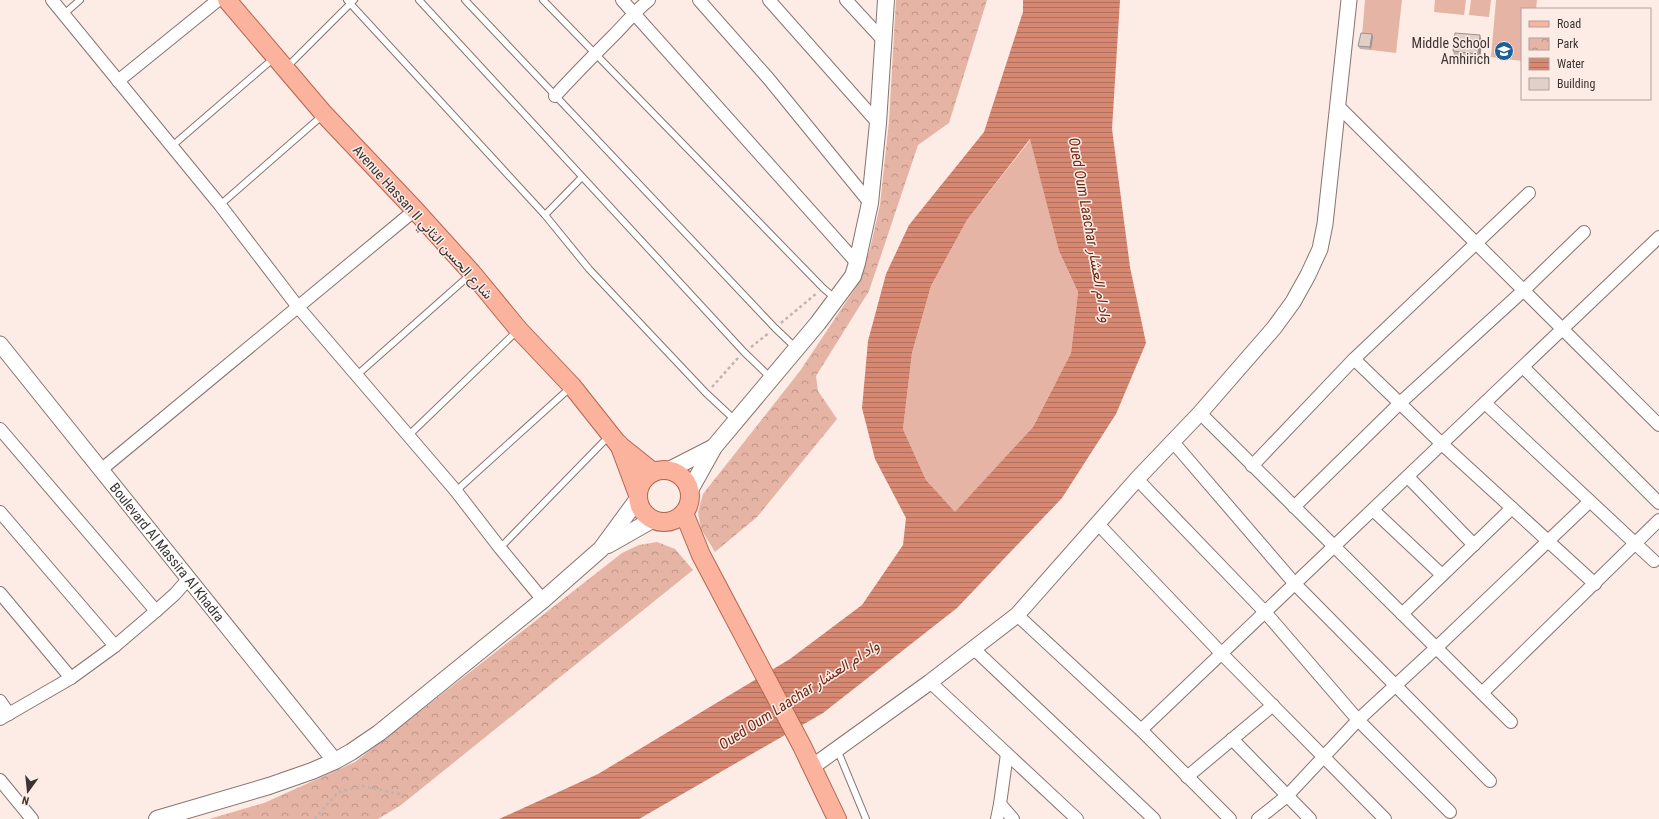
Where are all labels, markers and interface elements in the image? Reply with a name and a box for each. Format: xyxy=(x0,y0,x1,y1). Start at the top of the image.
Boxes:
legend xyxy=(1521,8,1651,100)
text: Road xyxy=(1557,17,1581,31)
place label: Middle School Amhirich xyxy=(1412,35,1490,67)
text: Park xyxy=(1557,37,1579,51)
school or university icon: Middle School Amhirich xyxy=(1493,40,1515,62)
text: Water xyxy=(1557,57,1585,71)
text: Building xyxy=(1557,77,1595,91)
water label: Oued Oum Laachar واد ام العشار xyxy=(1064,136,1115,324)
street label: Avenue Hassan II شارع الحسن الثاني xyxy=(347,142,496,305)
street label: Boulevard Al Massira Al Khadra xyxy=(107,480,228,625)
water label: Oued Oum Laachar واد ام العشار xyxy=(715,636,883,754)
north arrow xyxy=(8,771,48,811)
text: N xyxy=(20,793,30,807)

